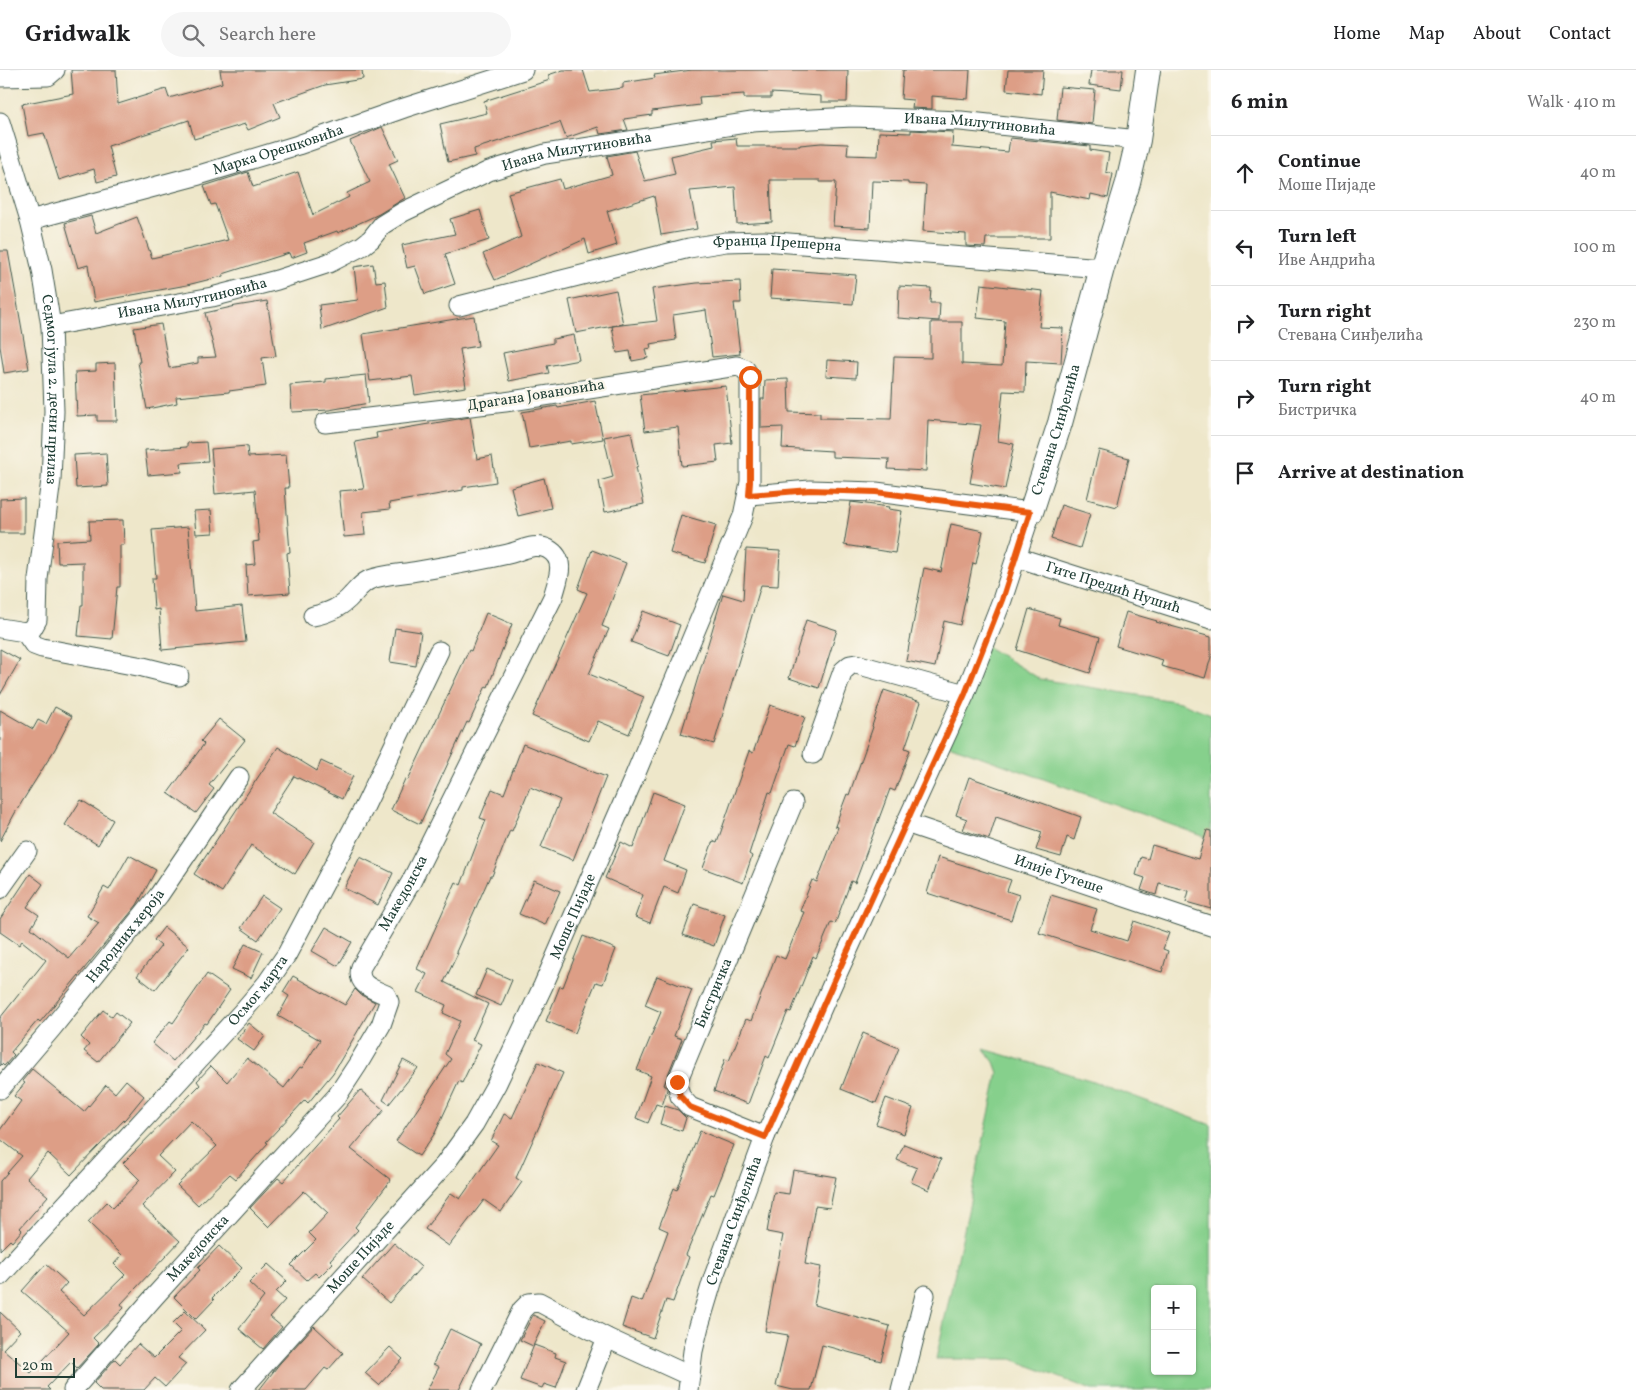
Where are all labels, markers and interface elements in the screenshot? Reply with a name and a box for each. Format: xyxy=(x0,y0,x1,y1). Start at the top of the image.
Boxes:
search box xyxy=(161,12,511,57)
text: Gridwalk xyxy=(25,18,131,52)
icon: search xyxy=(179,21,207,49)
text: Search here xyxy=(219,22,316,48)
text: Home xyxy=(1333,22,1381,47)
text: Map xyxy=(1409,22,1445,47)
text: About xyxy=(1473,22,1521,47)
text: Contact xyxy=(1549,22,1611,47)
text: 6 min xyxy=(1231,88,1288,117)
text: Walk · 410 m xyxy=(1527,92,1616,114)
street label: Ивана Милутиновића xyxy=(904,108,1057,142)
street label: Марка Орешковића xyxy=(210,119,347,181)
street label: Ивана Милутиновића xyxy=(499,127,653,177)
text: Continue xyxy=(1278,149,1361,175)
icon: ahead xyxy=(1231,159,1259,187)
text: 40 m xyxy=(1580,162,1616,184)
text: Моше Пијаде xyxy=(1278,175,1376,197)
text: Turn left xyxy=(1278,224,1357,250)
street label: Франца Прешерна xyxy=(711,230,842,258)
icon: left xyxy=(1231,234,1259,262)
text: 100 m xyxy=(1573,237,1616,259)
text: Иве Андрића xyxy=(1278,250,1375,272)
street label: Ивана Милутиновића xyxy=(116,273,269,324)
street label: Седмог јула 2. десни прилаз xyxy=(36,293,65,486)
text: Turn right xyxy=(1278,299,1371,325)
icon: right xyxy=(1231,309,1259,337)
text: 230 m xyxy=(1573,312,1616,334)
text: Стевана Синђелића xyxy=(1278,325,1423,347)
street label: Стевана Синђелића xyxy=(1027,362,1086,498)
route start xyxy=(739,366,762,389)
text: Turn right xyxy=(1278,374,1371,400)
street label: Драгана Јовановића xyxy=(466,375,606,417)
icon: right xyxy=(1231,384,1259,412)
text: 40 m xyxy=(1580,387,1616,409)
text: Бистричка xyxy=(1278,400,1357,422)
icon: arrive xyxy=(1231,459,1259,487)
text: Arrive at destination xyxy=(1278,460,1464,486)
street label: Гите Предић Нушић xyxy=(1043,557,1183,619)
street label: Илије Гутеше xyxy=(1011,850,1106,899)
street label: Македонска xyxy=(374,852,433,935)
street label: Моше Пијаде xyxy=(545,870,601,963)
street label: Народних хероја xyxy=(81,885,170,988)
street label: Осмог марта xyxy=(223,951,294,1031)
street label: Бистричка xyxy=(690,955,738,1032)
route end xyxy=(666,1071,689,1094)
street label: Стевана Синђелића xyxy=(701,1153,768,1288)
street label: Македонска xyxy=(162,1210,234,1287)
street label: Моше Пијаде xyxy=(322,1216,400,1298)
map controls xyxy=(1151,1285,1196,1375)
button: + xyxy=(1151,1285,1196,1330)
button: − xyxy=(1151,1330,1196,1375)
scale bar xyxy=(15,1355,75,1378)
text: 20 m xyxy=(22,1357,53,1376)

